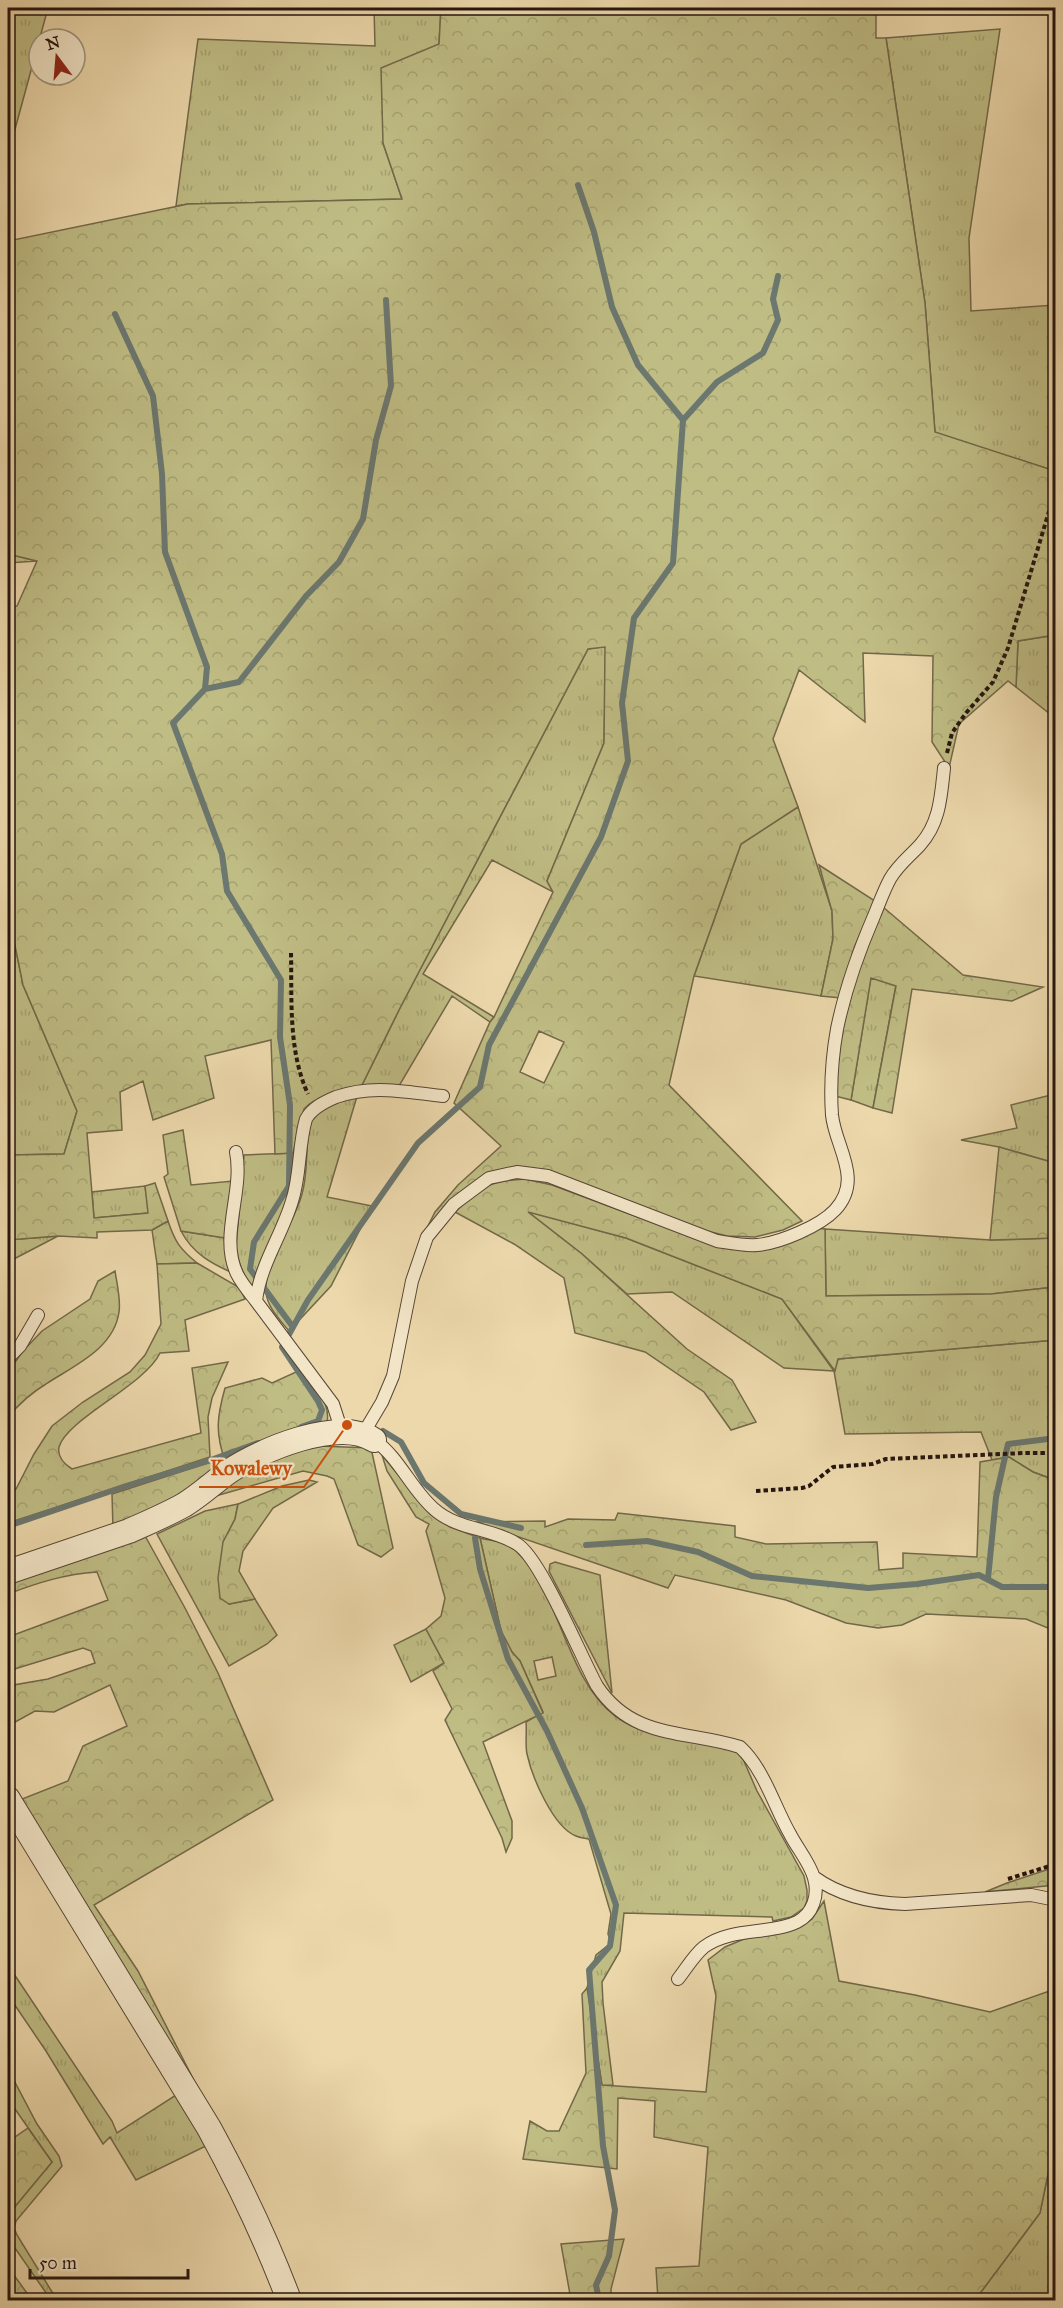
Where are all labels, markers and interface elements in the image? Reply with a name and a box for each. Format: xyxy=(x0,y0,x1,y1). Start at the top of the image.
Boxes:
north arrow xyxy=(27,27,87,87)
text: N xyxy=(44,32,63,54)
callout: Kowalewy xyxy=(199,1449,304,1487)
text: Kowalewy xyxy=(210,1456,293,1481)
scale bar xyxy=(30,2242,188,2280)
text: 50 m xyxy=(39,2252,77,2274)

